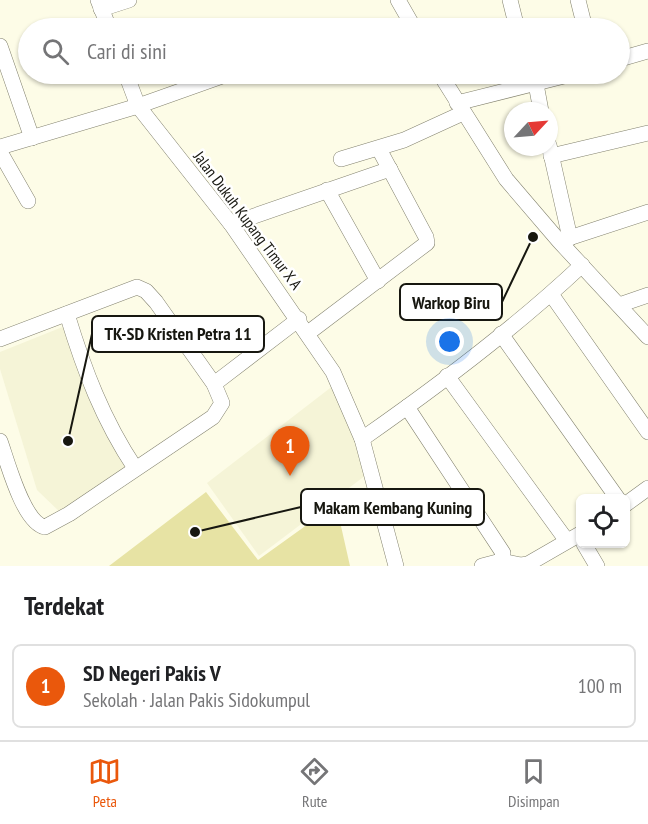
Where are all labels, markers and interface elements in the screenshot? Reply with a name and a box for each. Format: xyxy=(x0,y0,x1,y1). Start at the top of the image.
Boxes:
search box xyxy=(18,18,630,84)
icon: search xyxy=(39,35,72,68)
text: Cari di sini xyxy=(87,37,167,65)
north arrow xyxy=(504,102,558,156)
street label: Jalan Dukuh Kupang Timur X A xyxy=(189,146,307,293)
callout: Warkop Biru xyxy=(400,284,502,320)
text: Warkop Biru xyxy=(411,291,490,314)
callout: TK-SD Kristen Petra 11 xyxy=(92,316,264,352)
text: TK-SD Kristen Petra 11 xyxy=(104,322,252,345)
your location xyxy=(435,327,464,356)
pin: 1 xyxy=(270,426,310,476)
callout: Makam Kembang Kuning xyxy=(301,489,484,525)
map controls xyxy=(576,494,630,548)
button: locate xyxy=(576,494,630,548)
text: Makam Kembang Kuning xyxy=(314,496,472,519)
text: Terdekat xyxy=(24,589,104,622)
text: SD Negeri Pakis V xyxy=(83,659,221,687)
text: 1 xyxy=(41,673,50,699)
text: 100 m xyxy=(578,673,622,699)
text: Sekolah · Jalan Pakis Sidokumpul xyxy=(83,687,310,713)
tab: Peta xyxy=(88,755,121,811)
tab: Rute xyxy=(298,755,331,811)
tab: Disimpan xyxy=(508,755,560,811)

